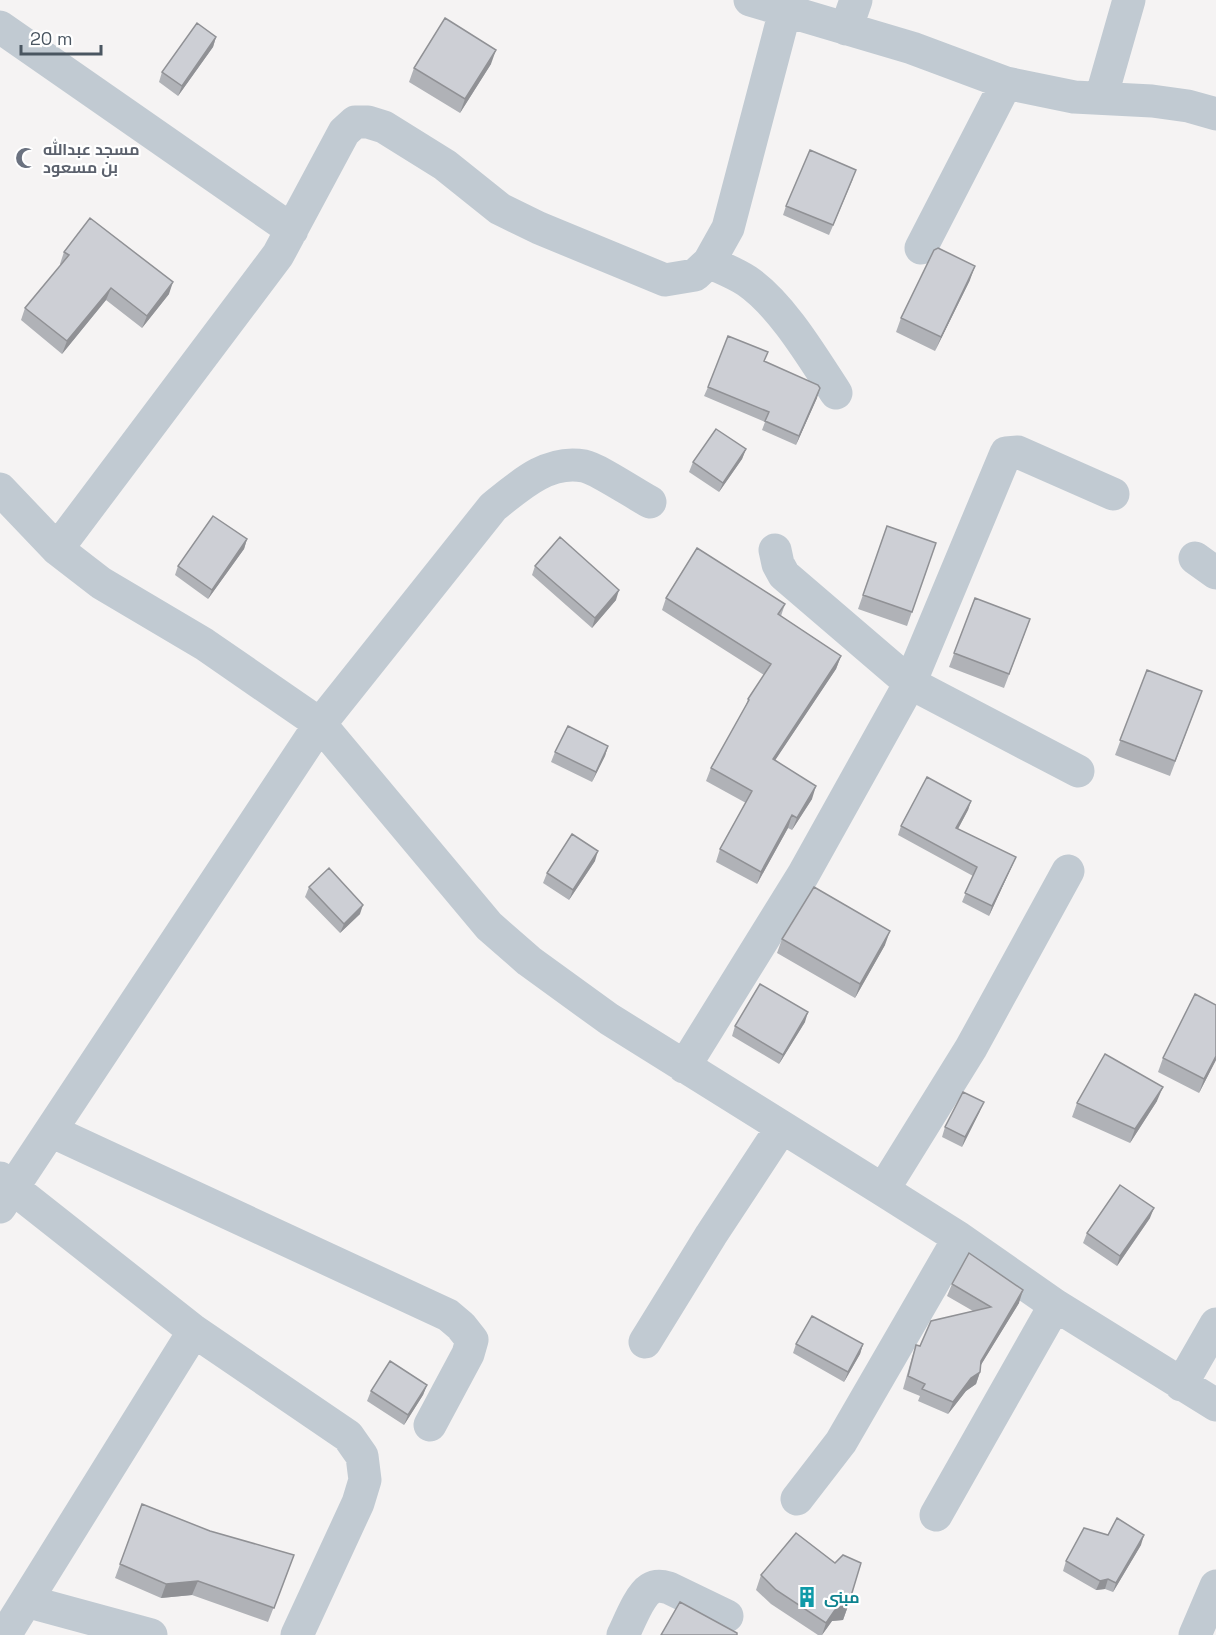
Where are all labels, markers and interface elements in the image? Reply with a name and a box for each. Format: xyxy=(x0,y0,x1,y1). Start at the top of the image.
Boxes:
scale bar xyxy=(21,18,100,56)
text: 20 m xyxy=(30,27,73,50)
place label: مسجد عبدالله بن مسعود xyxy=(43,138,139,178)
mosque icon: مسجد عبدالله بن مسعود xyxy=(14,146,38,170)
building icon: مبنى xyxy=(795,1585,819,1609)
place label: مبنى xyxy=(824,1587,860,1608)

